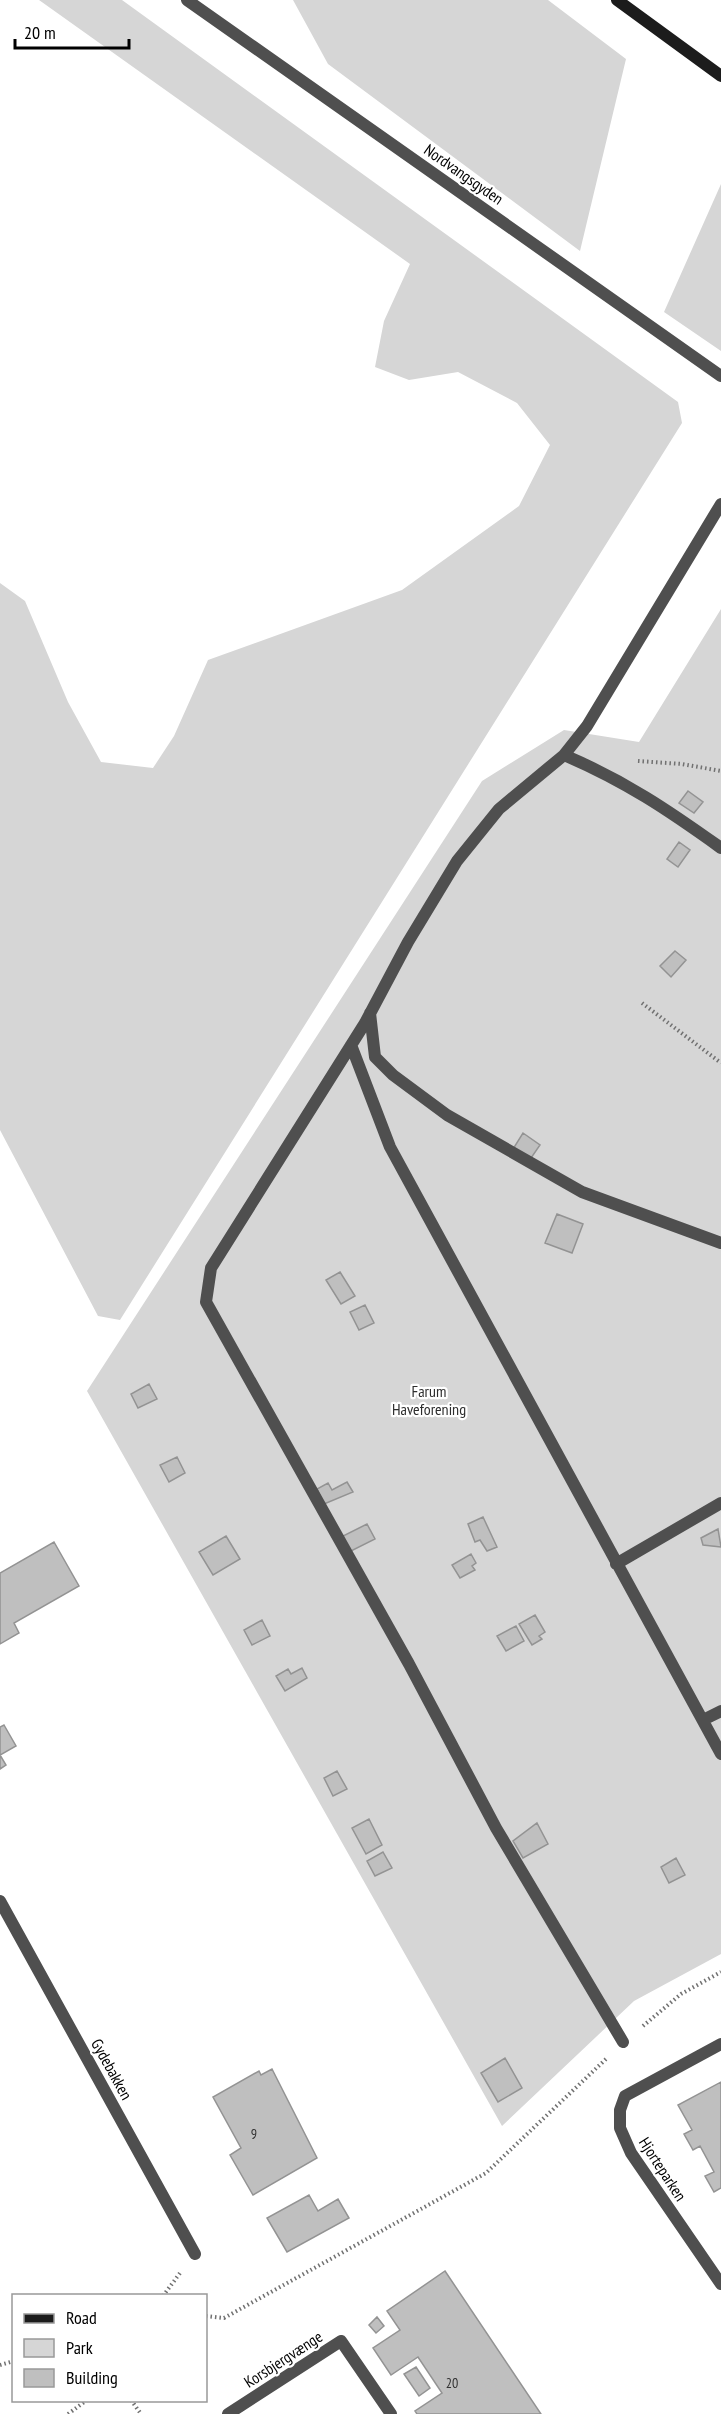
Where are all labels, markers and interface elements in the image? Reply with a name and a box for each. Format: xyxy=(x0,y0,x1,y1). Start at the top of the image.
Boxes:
scale bar xyxy=(15,12,129,50)
text: 20 m xyxy=(24,21,56,44)
street label: Nordvangsgyden xyxy=(420,139,508,209)
park label: Farum Haveforening xyxy=(392,1381,466,1419)
street label: Gydebakken xyxy=(87,2035,137,2103)
house number: 9 xyxy=(251,2125,257,2143)
street label: Hjorteparken xyxy=(635,2133,691,2205)
legend xyxy=(12,2294,207,2402)
text: Road xyxy=(66,2306,97,2329)
street label: Korsbjergvænge xyxy=(240,2326,326,2392)
text: Park xyxy=(66,2336,93,2359)
text: Building xyxy=(66,2366,118,2389)
house number: 20 xyxy=(446,2374,458,2392)

